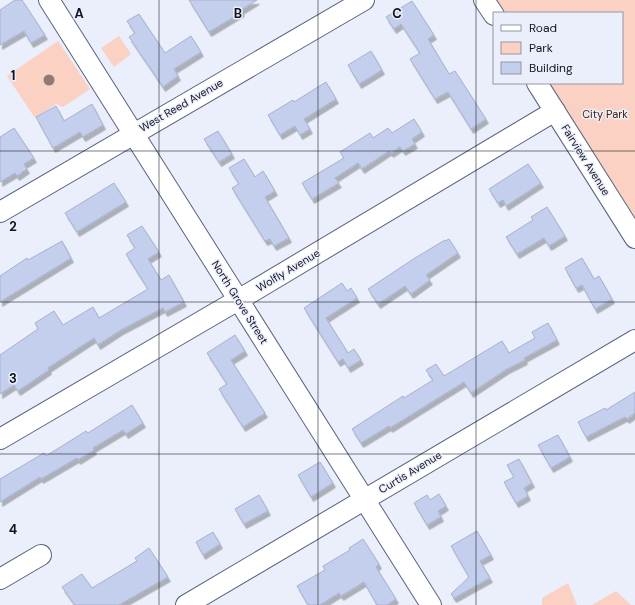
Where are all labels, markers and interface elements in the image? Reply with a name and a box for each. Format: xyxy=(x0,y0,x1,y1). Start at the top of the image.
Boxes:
text: A xyxy=(74,5,84,22)
text: B xyxy=(234,5,242,22)
text: C xyxy=(392,5,402,22)
legend xyxy=(493,12,623,84)
text: Road xyxy=(529,20,557,36)
text: Park xyxy=(529,40,553,56)
text: Building xyxy=(529,60,573,76)
text: 1 xyxy=(11,67,15,84)
street label: West Reed Avenue xyxy=(136,75,226,135)
park label: City Park xyxy=(582,107,628,121)
street label: Fairview Avenue xyxy=(559,122,613,198)
text: 2 xyxy=(9,218,17,235)
street label: Wolfly Avenue xyxy=(254,246,322,294)
street label: North Grove Street xyxy=(209,258,271,346)
text: 3 xyxy=(9,370,17,387)
street label: Curtis Avenue xyxy=(376,448,444,496)
text: 4 xyxy=(9,521,17,538)

